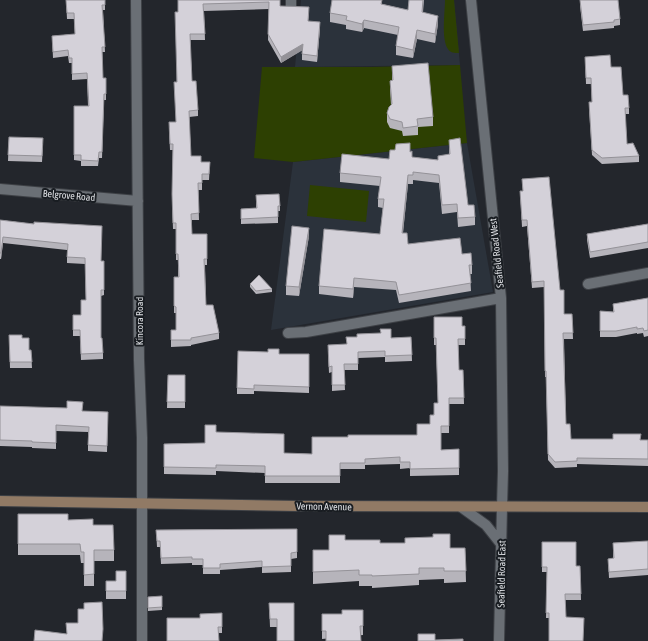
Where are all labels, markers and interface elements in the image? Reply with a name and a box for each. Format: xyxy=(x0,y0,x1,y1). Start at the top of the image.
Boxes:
street label: Belgrove Road xyxy=(42,188,96,203)
street label: Seafield Road West xyxy=(487,217,506,288)
street label: Kincora Road xyxy=(134,297,145,345)
street label: Vernon Avenue xyxy=(296,501,352,512)
street label: Seafield Road East xyxy=(495,540,508,608)

